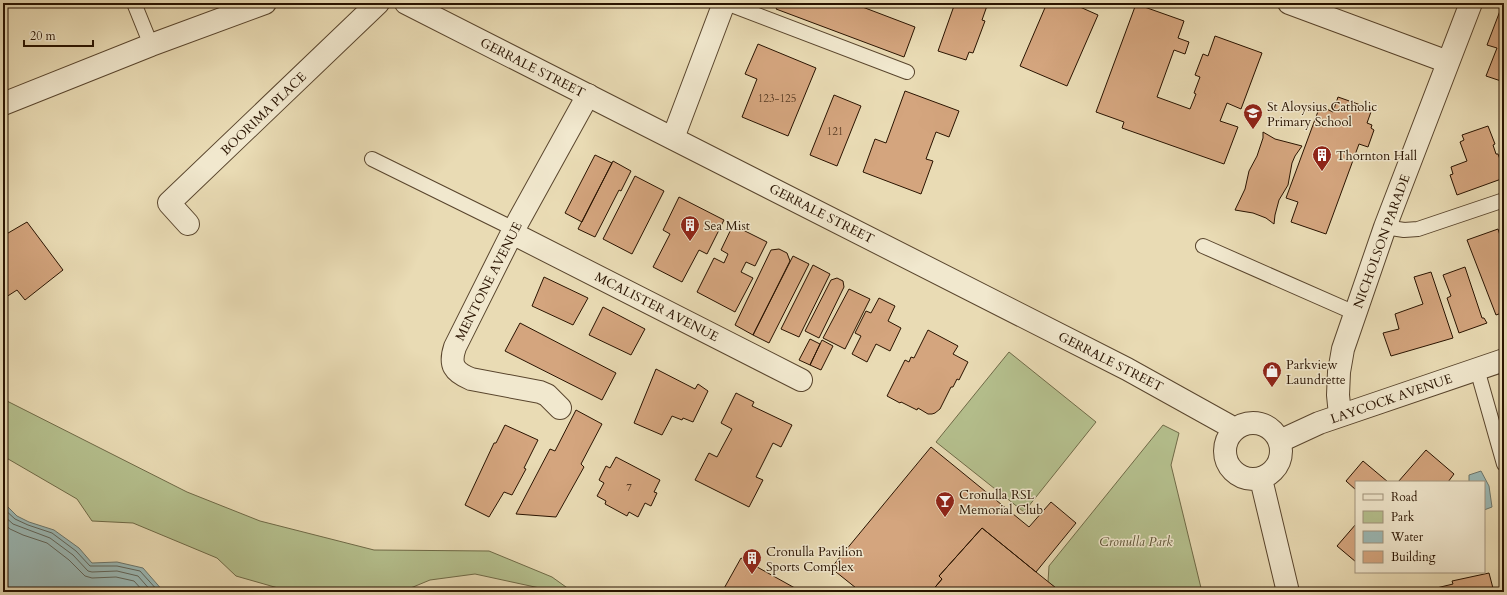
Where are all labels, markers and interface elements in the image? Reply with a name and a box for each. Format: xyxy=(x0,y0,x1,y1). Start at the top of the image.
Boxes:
scale bar xyxy=(24,22,93,48)
text: 20 m xyxy=(30,28,57,44)
street label: GERRALE STREET xyxy=(477,34,589,102)
street label: BOORIMA PLACE xyxy=(217,68,310,159)
house number: 123-125 xyxy=(758,91,796,106)
place label: St Aloysius Catholic Primary School xyxy=(1267,98,1377,131)
school or university icon: St Aloysius Catholic Primary School xyxy=(1242,102,1264,130)
house number: 121 xyxy=(827,124,843,139)
building icon: Thornton Hall xyxy=(1311,144,1333,172)
place label: Thornton Hall xyxy=(1336,147,1418,165)
street label: NICHOLSON PARADE xyxy=(1349,172,1415,311)
street label: GERRALE STREET xyxy=(766,180,878,248)
building icon: Sea Mist xyxy=(679,214,701,242)
place label: Sea Mist xyxy=(704,217,750,235)
street label: MENTONE AVENUE xyxy=(451,219,527,344)
street label: MCALISTER AVENUE xyxy=(591,268,722,346)
street label: GERRALE STREET xyxy=(1055,328,1167,396)
place label: Parkview Laundrette xyxy=(1286,356,1346,389)
shop icon: Parkview Laundrette xyxy=(1261,360,1283,388)
street label: LAYCOCK AVENUE xyxy=(1328,370,1455,428)
house number: 7 xyxy=(626,480,632,495)
legend xyxy=(1355,481,1485,573)
place label: Cronulla RSL Memorial Club xyxy=(959,486,1043,519)
text: Road xyxy=(1391,489,1418,505)
bar icon: Cronulla RSL Memorial Club xyxy=(934,490,956,518)
text: Park xyxy=(1391,509,1415,525)
text: Water xyxy=(1390,529,1424,545)
park label: Cronulla Park xyxy=(1099,533,1173,551)
place label: Cronulla Pavilion Sports Complex xyxy=(766,543,863,576)
building icon: Cronulla Pavilion Sports Complex xyxy=(741,547,763,575)
text: Building xyxy=(1391,549,1436,565)

